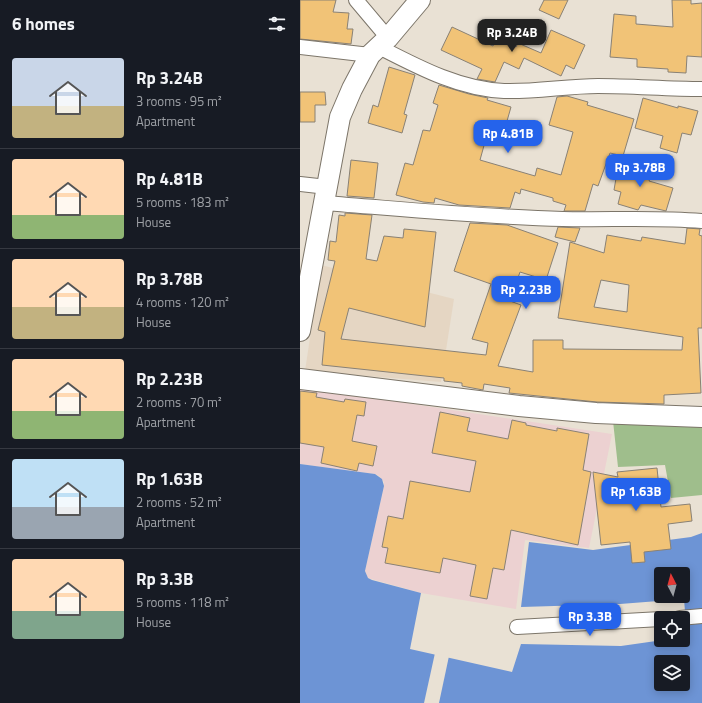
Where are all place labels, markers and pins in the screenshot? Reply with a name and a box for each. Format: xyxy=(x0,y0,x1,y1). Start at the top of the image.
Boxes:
pin: Rp 3.24B xyxy=(471,19,553,53)
pin: Rp 4.81B xyxy=(467,120,549,154)
pin: Rp 3.78B xyxy=(599,154,681,188)
pin: Rp 2.23B xyxy=(485,276,567,310)
pin: Rp 1.63B xyxy=(595,478,677,512)
pin: Rp 3.3B xyxy=(553,603,627,637)

